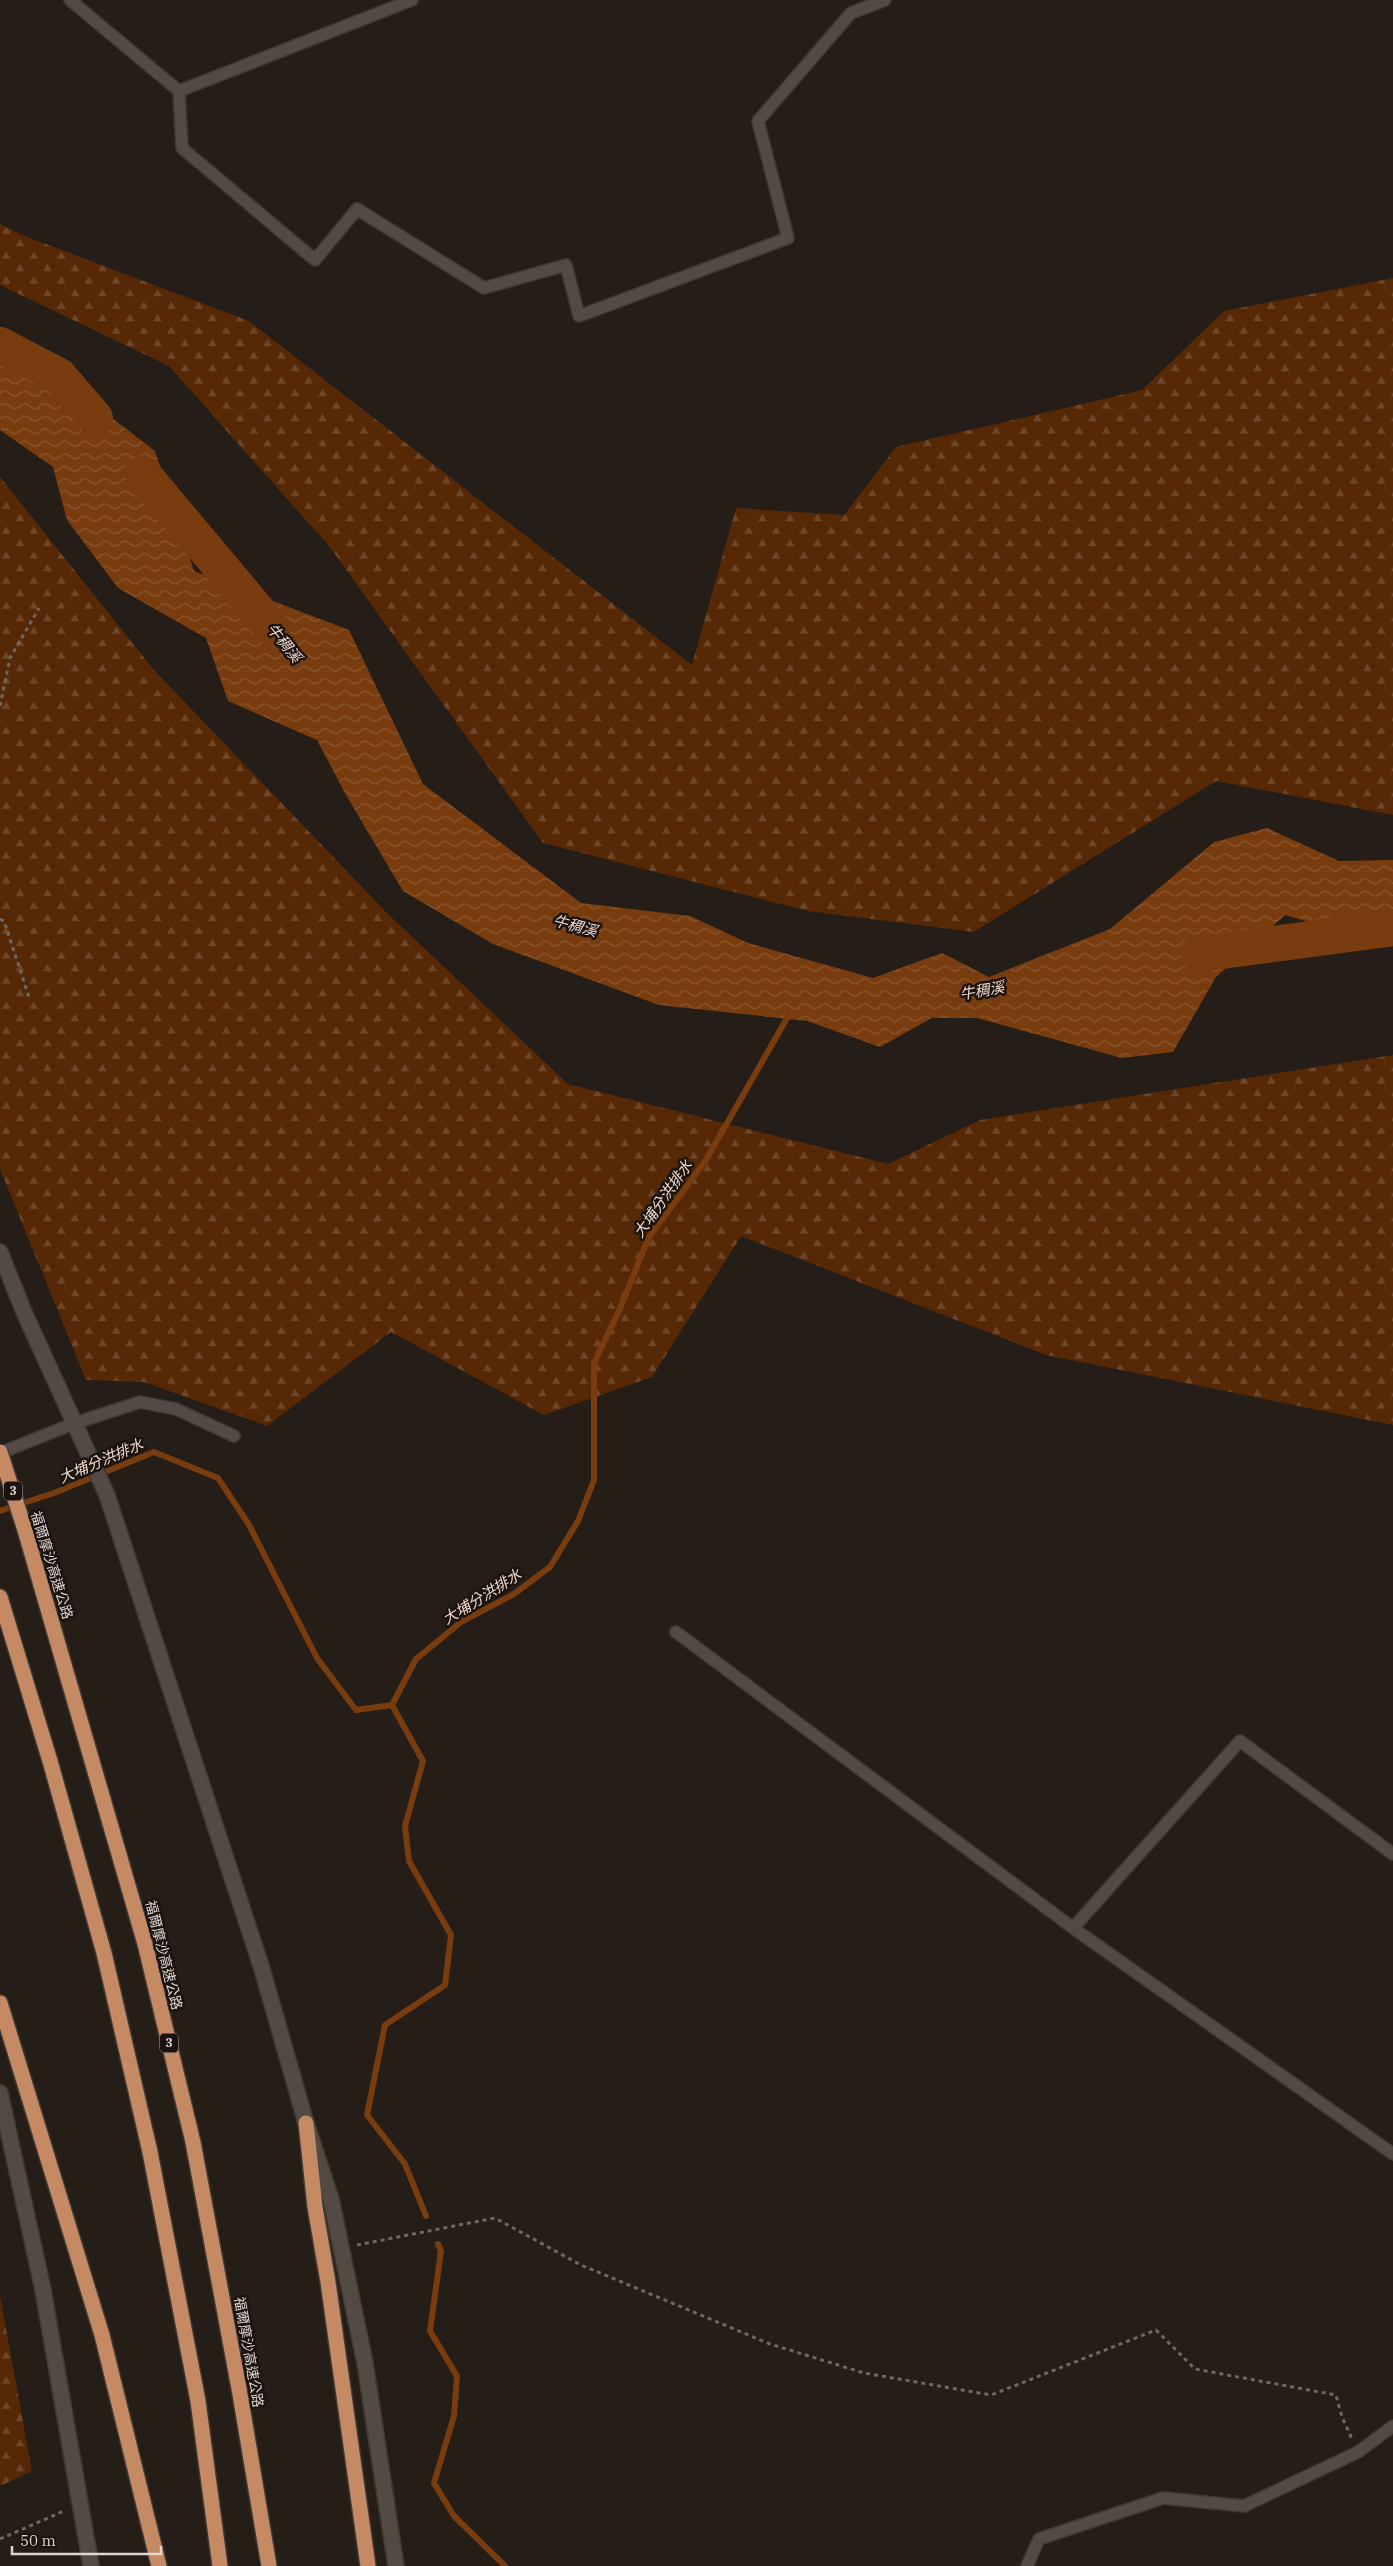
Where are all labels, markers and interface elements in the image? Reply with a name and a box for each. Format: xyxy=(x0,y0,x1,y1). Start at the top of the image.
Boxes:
water label: 牛稠溪 xyxy=(263,619,307,668)
water label: 牛稠溪 xyxy=(551,911,601,941)
water label: 牛稠溪 xyxy=(958,977,1008,1004)
water label: 大埔分洪排水 xyxy=(629,1156,697,1241)
water label: 大埔分洪排水 xyxy=(56,1434,147,1487)
road number: 3 xyxy=(4,1482,22,1500)
street label: 福爾摩沙高速公路 xyxy=(27,1509,77,1621)
water label: 大埔分洪排水 xyxy=(439,1564,526,1628)
street label: 福爾摩沙高速公路 xyxy=(142,1898,186,2012)
road number: 3 xyxy=(160,2034,178,2052)
street label: 福爾摩沙高速公路 xyxy=(230,2295,268,2409)
scale bar xyxy=(12,2524,161,2556)
text: 50 m xyxy=(20,2531,56,2550)

